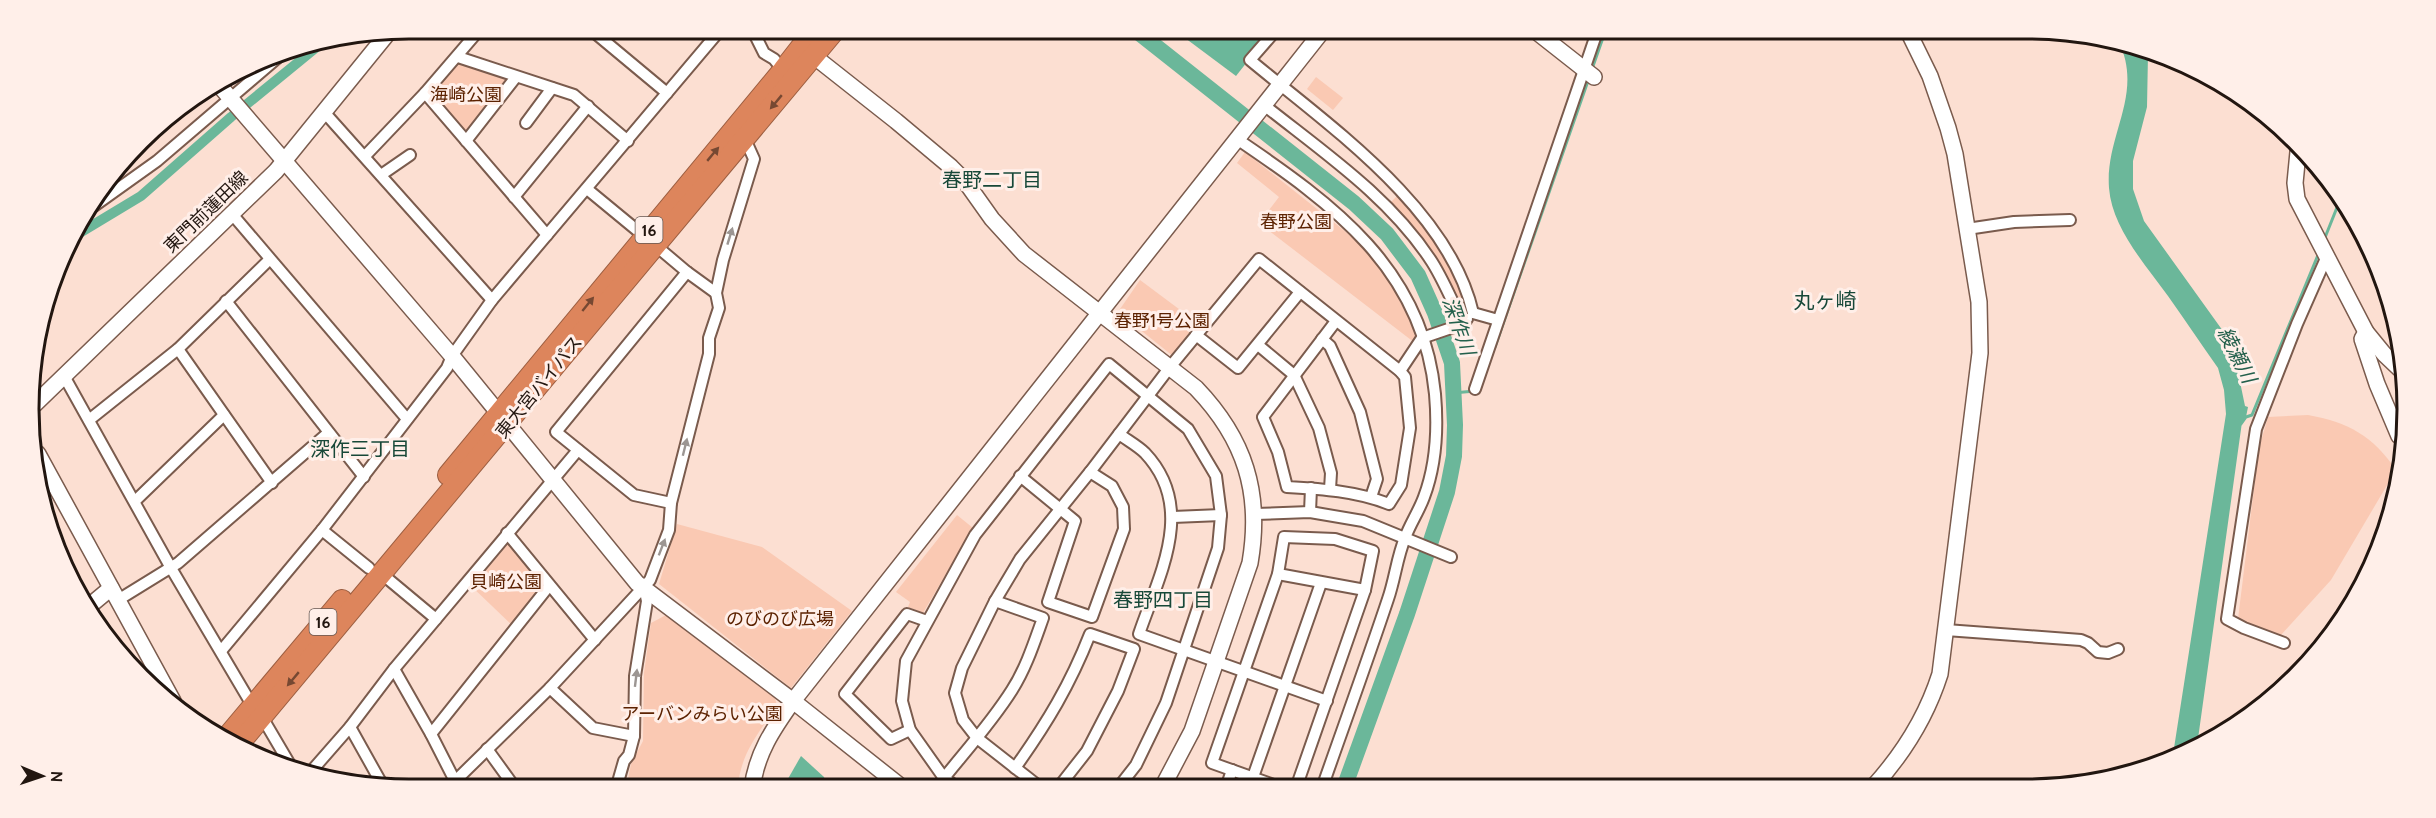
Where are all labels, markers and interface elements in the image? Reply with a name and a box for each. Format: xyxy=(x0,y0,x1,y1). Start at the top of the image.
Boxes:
park label: 海崎公園 xyxy=(430,84,502,106)
one-way arrow xyxy=(770,94,783,109)
one-way arrow xyxy=(706,146,719,162)
street label: 東門前蓮田線 xyxy=(160,167,252,257)
district label: 春野二丁目 xyxy=(942,168,1042,192)
park label: 春野公園 xyxy=(1260,211,1332,233)
road number: 16 xyxy=(636,217,662,243)
one-way arrow xyxy=(726,227,735,245)
district label: 丸ヶ崎 xyxy=(1794,288,1857,313)
water label: 深作川 xyxy=(1438,294,1481,360)
one-way arrow xyxy=(581,297,594,312)
park label: 春野1号公園 xyxy=(1114,310,1210,332)
water label: 綾瀬川 xyxy=(2213,323,2262,389)
street label: 東大宮バイパス xyxy=(491,331,587,443)
district label: 深作三丁目 xyxy=(310,437,410,461)
one-way arrow xyxy=(681,437,691,456)
one-way arrow xyxy=(658,538,668,556)
park label: 貝崎公園 xyxy=(470,571,542,593)
district label: 春野四丁目 xyxy=(1113,588,1213,612)
park label: のびのび広場 xyxy=(726,608,834,630)
road number: 16 xyxy=(310,609,336,635)
one-way arrow xyxy=(632,668,641,687)
one-way arrow xyxy=(287,671,300,686)
park label: アーバンみらい公園 xyxy=(621,703,783,725)
north arrow xyxy=(12,746,72,806)
text: N xyxy=(47,771,66,782)

